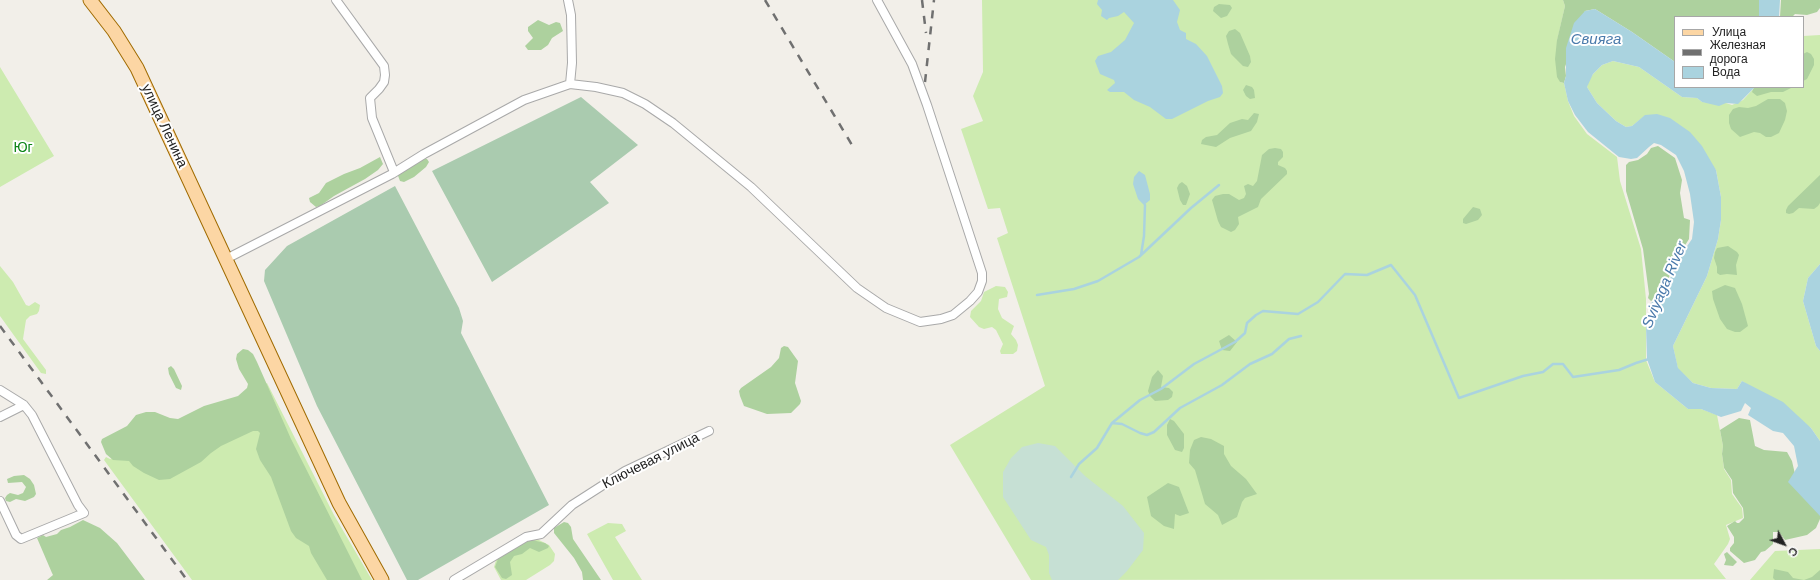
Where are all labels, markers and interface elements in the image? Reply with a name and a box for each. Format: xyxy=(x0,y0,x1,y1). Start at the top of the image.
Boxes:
legend xyxy=(1674,16,1804,88)
text: Улица xyxy=(1712,25,1746,39)
water label: Свияга xyxy=(1571,31,1621,49)
text: Железная дорога xyxy=(1710,38,1766,66)
text: Вода xyxy=(1712,65,1740,79)
street label: улица Ленина xyxy=(137,81,191,171)
park label: Юг xyxy=(13,140,33,156)
water label: Sviyaga River xyxy=(1639,239,1691,331)
street label: Ключевая улица xyxy=(600,429,702,493)
north arrow xyxy=(1764,524,1804,564)
text: С xyxy=(1786,545,1800,559)

